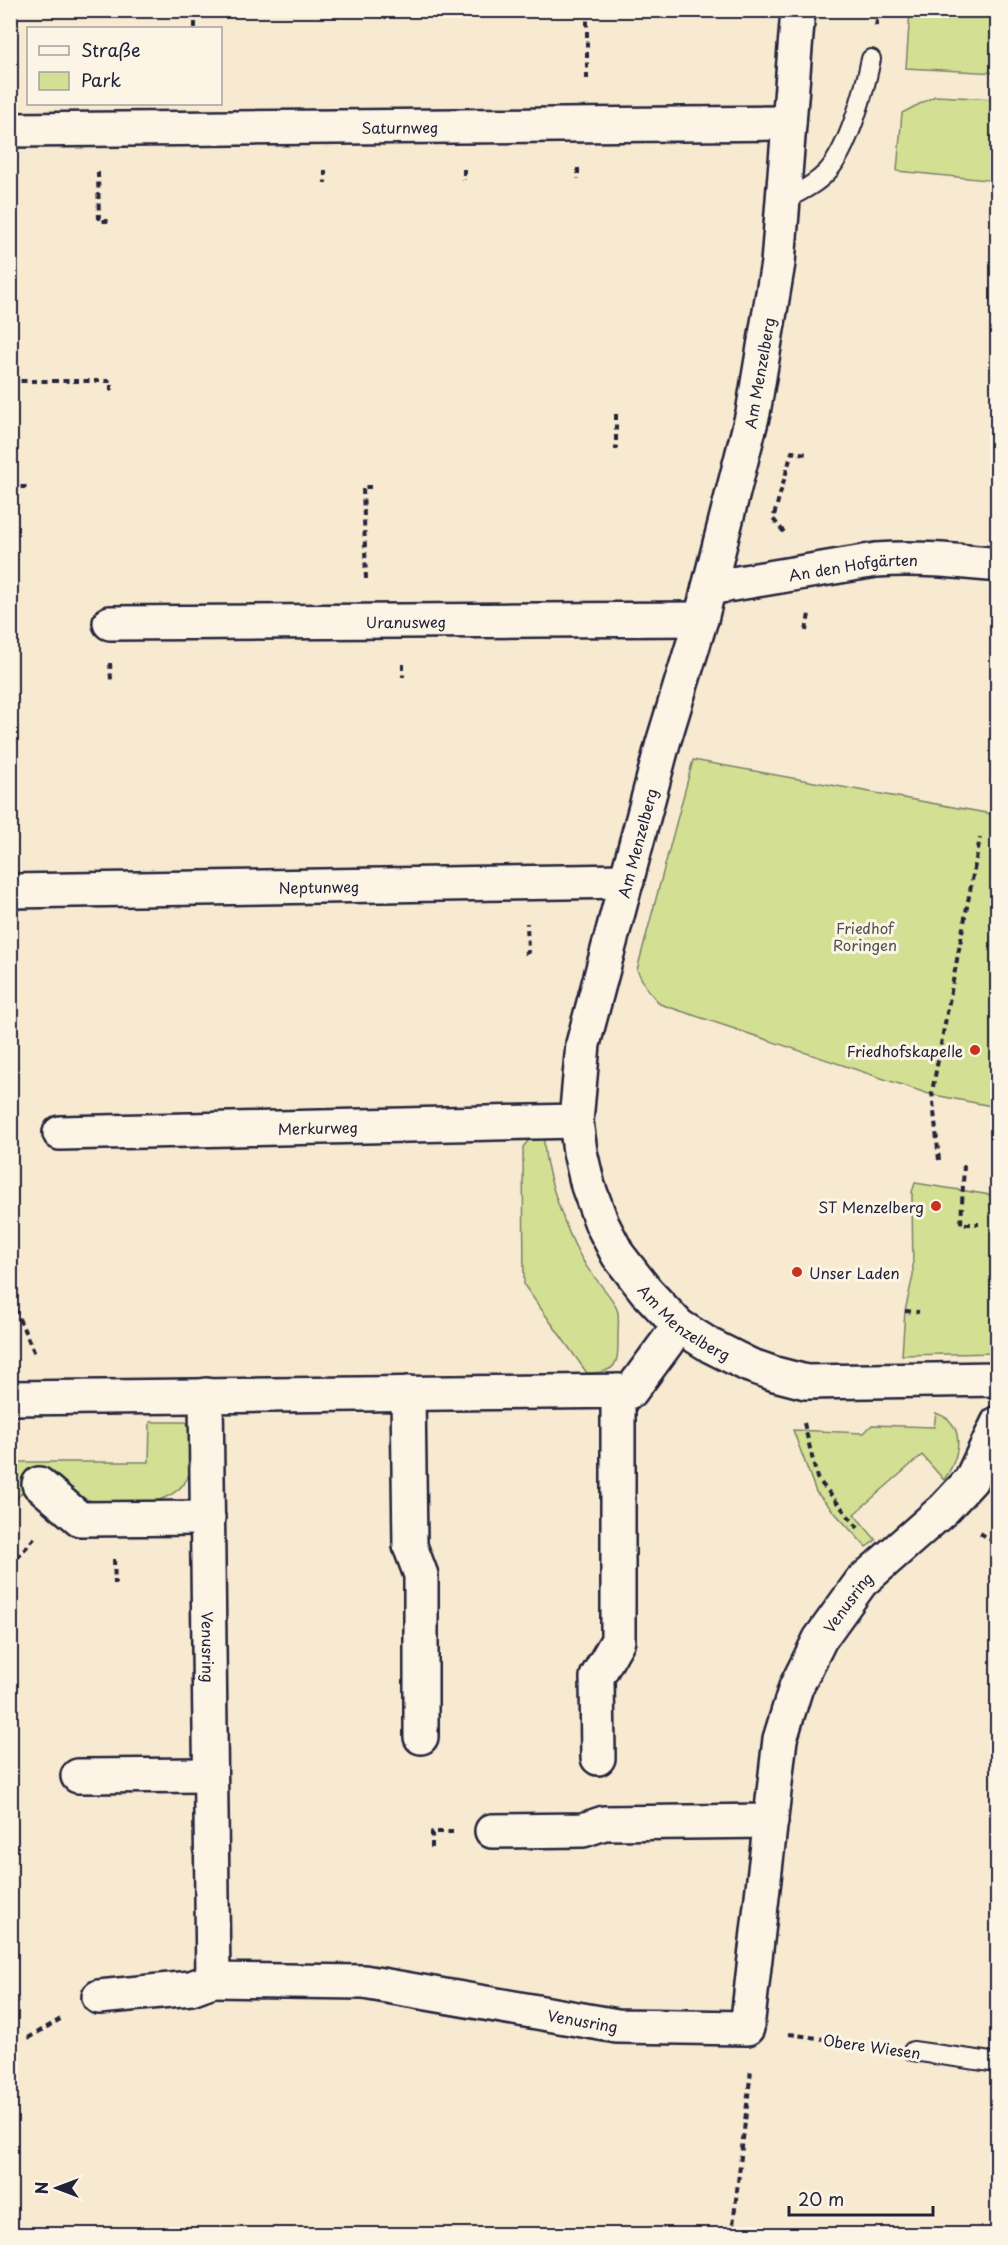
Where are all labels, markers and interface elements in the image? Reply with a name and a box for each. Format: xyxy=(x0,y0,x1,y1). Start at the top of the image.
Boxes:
legend xyxy=(27,27,222,105)
text: Straße xyxy=(81,36,141,63)
text: Park xyxy=(81,66,121,93)
street label: Saturnweg xyxy=(361,115,439,138)
street label: Am Menzelberg xyxy=(738,316,780,430)
street label: An den Hofgärten xyxy=(787,547,918,586)
street label: Uranusweg xyxy=(366,609,446,633)
street label: Am Menzelberg xyxy=(611,786,663,900)
street label: Neptunweg xyxy=(278,874,360,898)
park label: Friedhof Roringen xyxy=(833,916,897,956)
place label: Friedhofskapelle xyxy=(847,1039,963,1062)
marker: Friedhofskapelle xyxy=(968,1043,982,1057)
street label: Merkurweg xyxy=(278,1115,358,1139)
place label: ST Menzelberg xyxy=(818,1195,924,1218)
marker: ST Menzelberg xyxy=(929,1199,943,1213)
place label: Unser Laden xyxy=(809,1261,900,1284)
marker: Unser Laden xyxy=(790,1265,804,1279)
street label: Am Menzelberg xyxy=(633,1279,734,1365)
street label: Venusring xyxy=(817,1566,877,1637)
street label: Venusring xyxy=(197,1611,221,1683)
street label: Venusring xyxy=(546,2003,620,2037)
street label: Obere Wiesen xyxy=(822,2028,922,2064)
north arrow xyxy=(27,2158,87,2218)
scale bar xyxy=(789,2179,933,2217)
text: N xyxy=(29,2182,53,2194)
text: 20 m xyxy=(798,2185,844,2212)

